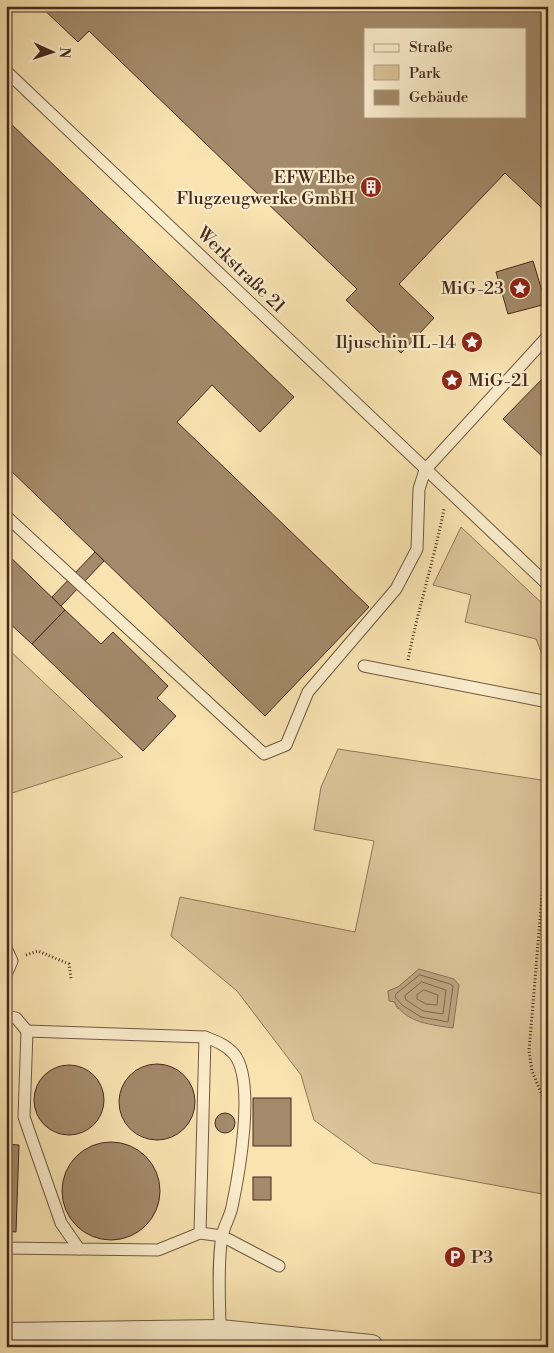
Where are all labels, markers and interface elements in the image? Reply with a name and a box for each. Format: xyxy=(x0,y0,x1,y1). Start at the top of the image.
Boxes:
north arrow xyxy=(28,28,78,78)
legend xyxy=(364,28,526,118)
text: Straße xyxy=(409,38,453,57)
text: N xyxy=(55,47,73,59)
text: Park xyxy=(409,64,441,83)
text: Gebäude xyxy=(409,88,468,107)
place label: EFW Elbe Flugzeugwerke GmbH xyxy=(176,166,356,210)
building icon: EFW Elbe Flugzeugwerke GmbH xyxy=(359,175,383,199)
street label: Werkstraße 21 xyxy=(191,221,290,318)
place icon: MiG-23 xyxy=(508,276,532,300)
place label: MiG-23 xyxy=(441,277,504,300)
place icon: Iljuschin IL-14 xyxy=(460,330,484,354)
place label: Iljuschin IL-14 xyxy=(335,331,456,354)
place icon: MiG-21 xyxy=(440,368,464,392)
place label: MiG-21 xyxy=(468,369,529,392)
parking icon: P3 xyxy=(443,1245,467,1269)
place label: P3 xyxy=(471,1246,493,1269)

